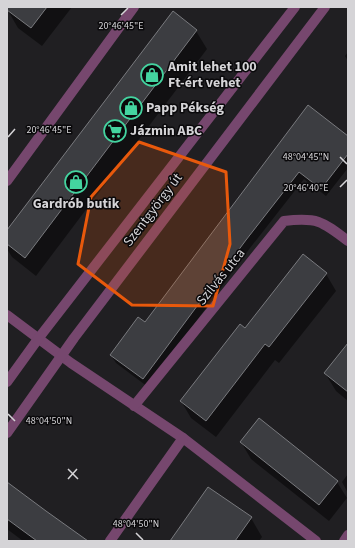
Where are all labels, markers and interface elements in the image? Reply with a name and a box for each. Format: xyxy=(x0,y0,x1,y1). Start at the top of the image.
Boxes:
text: 20°46'45"E xyxy=(98,19,144,33)
place label: Amit lehet 100 Ft-ért vehet xyxy=(167,57,257,93)
shop icon: Amit lehet 100 Ft-ért vehet xyxy=(139,62,165,88)
shop icon: Papp Pékség xyxy=(118,95,144,121)
place label: Papp Pékség xyxy=(146,98,224,118)
supermarket icon: Jázmin ABC xyxy=(102,118,128,144)
place label: Jázmin ABC xyxy=(130,121,202,141)
text: 20°46'45"E xyxy=(26,123,72,137)
text: 48°04'45"N xyxy=(283,150,329,164)
shop icon: Gardrób butik xyxy=(63,169,89,195)
street label: Szentgyörgy út xyxy=(119,169,187,251)
text: 20°46'40"E xyxy=(283,181,329,195)
place label: Gardrób butik xyxy=(33,194,120,214)
street label: Szilvás utca xyxy=(192,244,250,310)
text: 48°04'50"N xyxy=(26,414,72,428)
text: 48°04'50"N xyxy=(113,517,159,531)

